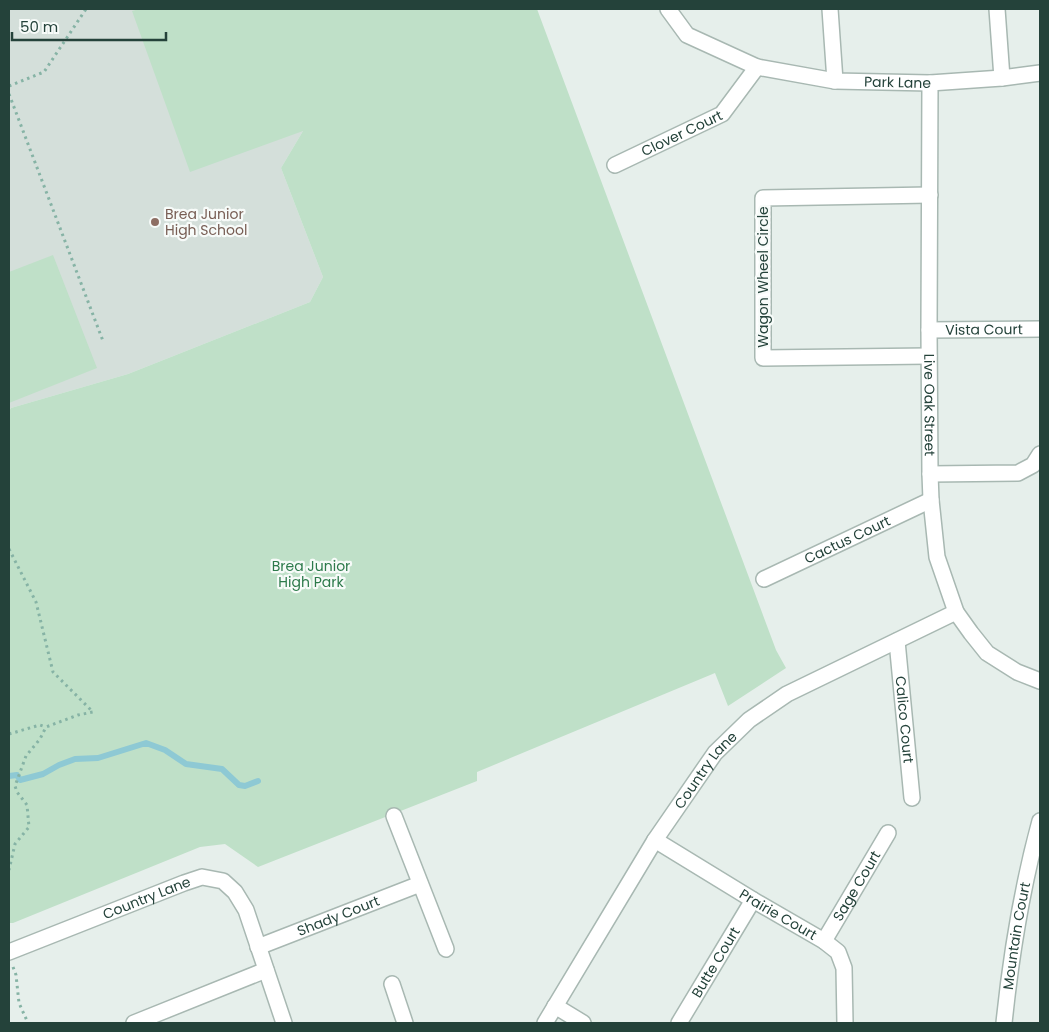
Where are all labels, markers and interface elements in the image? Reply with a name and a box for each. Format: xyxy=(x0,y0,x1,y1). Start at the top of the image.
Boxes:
scale bar xyxy=(12,10,166,42)
text: 50 m xyxy=(20,16,58,37)
street label: Park Lane xyxy=(864,72,932,93)
street label: Clover Court xyxy=(638,105,726,161)
place label: Brea Junior High School xyxy=(165,204,247,240)
street label: Wagon Wheel Circle xyxy=(753,206,773,348)
marker: Brea Junior High School xyxy=(149,216,161,228)
street label: Vista Court xyxy=(945,319,1023,340)
street label: Live Oak Street xyxy=(919,354,940,456)
street label: Cactus Court xyxy=(801,511,893,569)
park label: Brea Junior High Park xyxy=(272,556,350,592)
street label: Calico Court xyxy=(890,675,919,764)
street label: Country Lane xyxy=(669,727,742,813)
street label: Sage Court xyxy=(828,847,885,925)
street label: Country Lane xyxy=(100,871,193,924)
street label: Mountain Court xyxy=(998,880,1035,991)
street label: Prairie Court xyxy=(736,884,821,945)
street label: Shady Court xyxy=(294,891,382,941)
street label: Butte Court xyxy=(687,923,745,1001)

